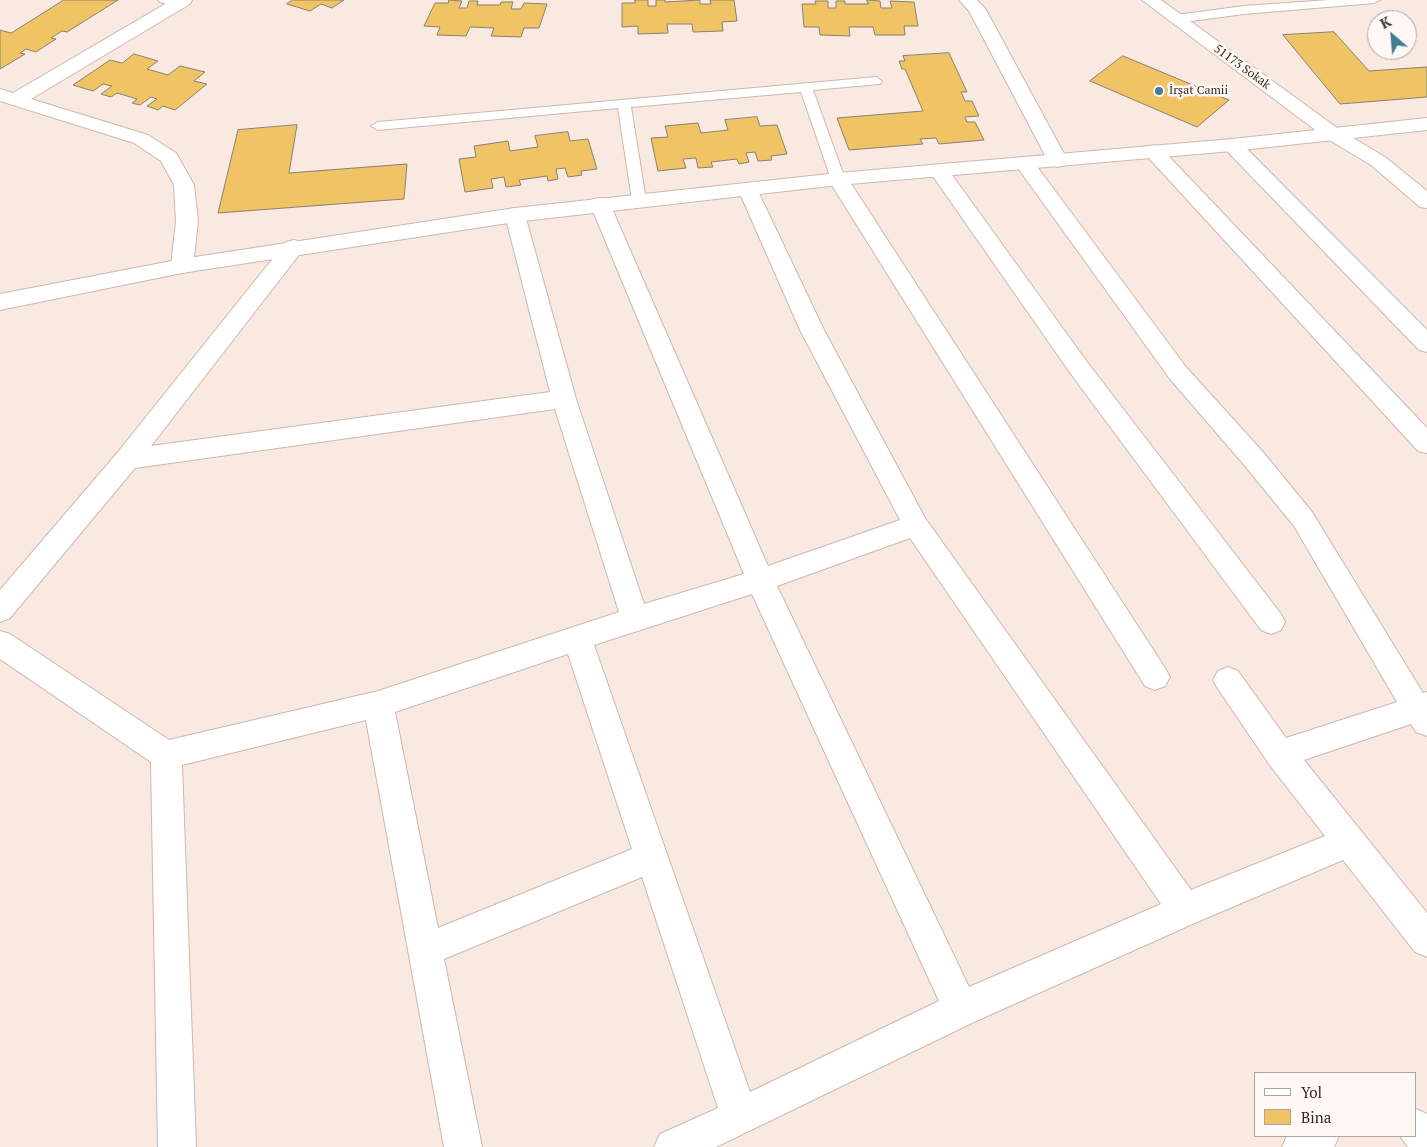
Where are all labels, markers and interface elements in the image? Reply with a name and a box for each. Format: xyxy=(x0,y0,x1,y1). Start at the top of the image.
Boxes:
north arrow xyxy=(1367,10,1417,60)
text: K xyxy=(1377,11,1394,33)
street label: 51173 Sokak xyxy=(1211,42,1273,92)
place label: İrşat Camii xyxy=(1169,84,1228,98)
marker: İrşat Camii xyxy=(1153,85,1165,97)
legend xyxy=(1254,1072,1417,1137)
text: Yol xyxy=(1301,1082,1322,1102)
text: Bina xyxy=(1301,1107,1331,1127)

